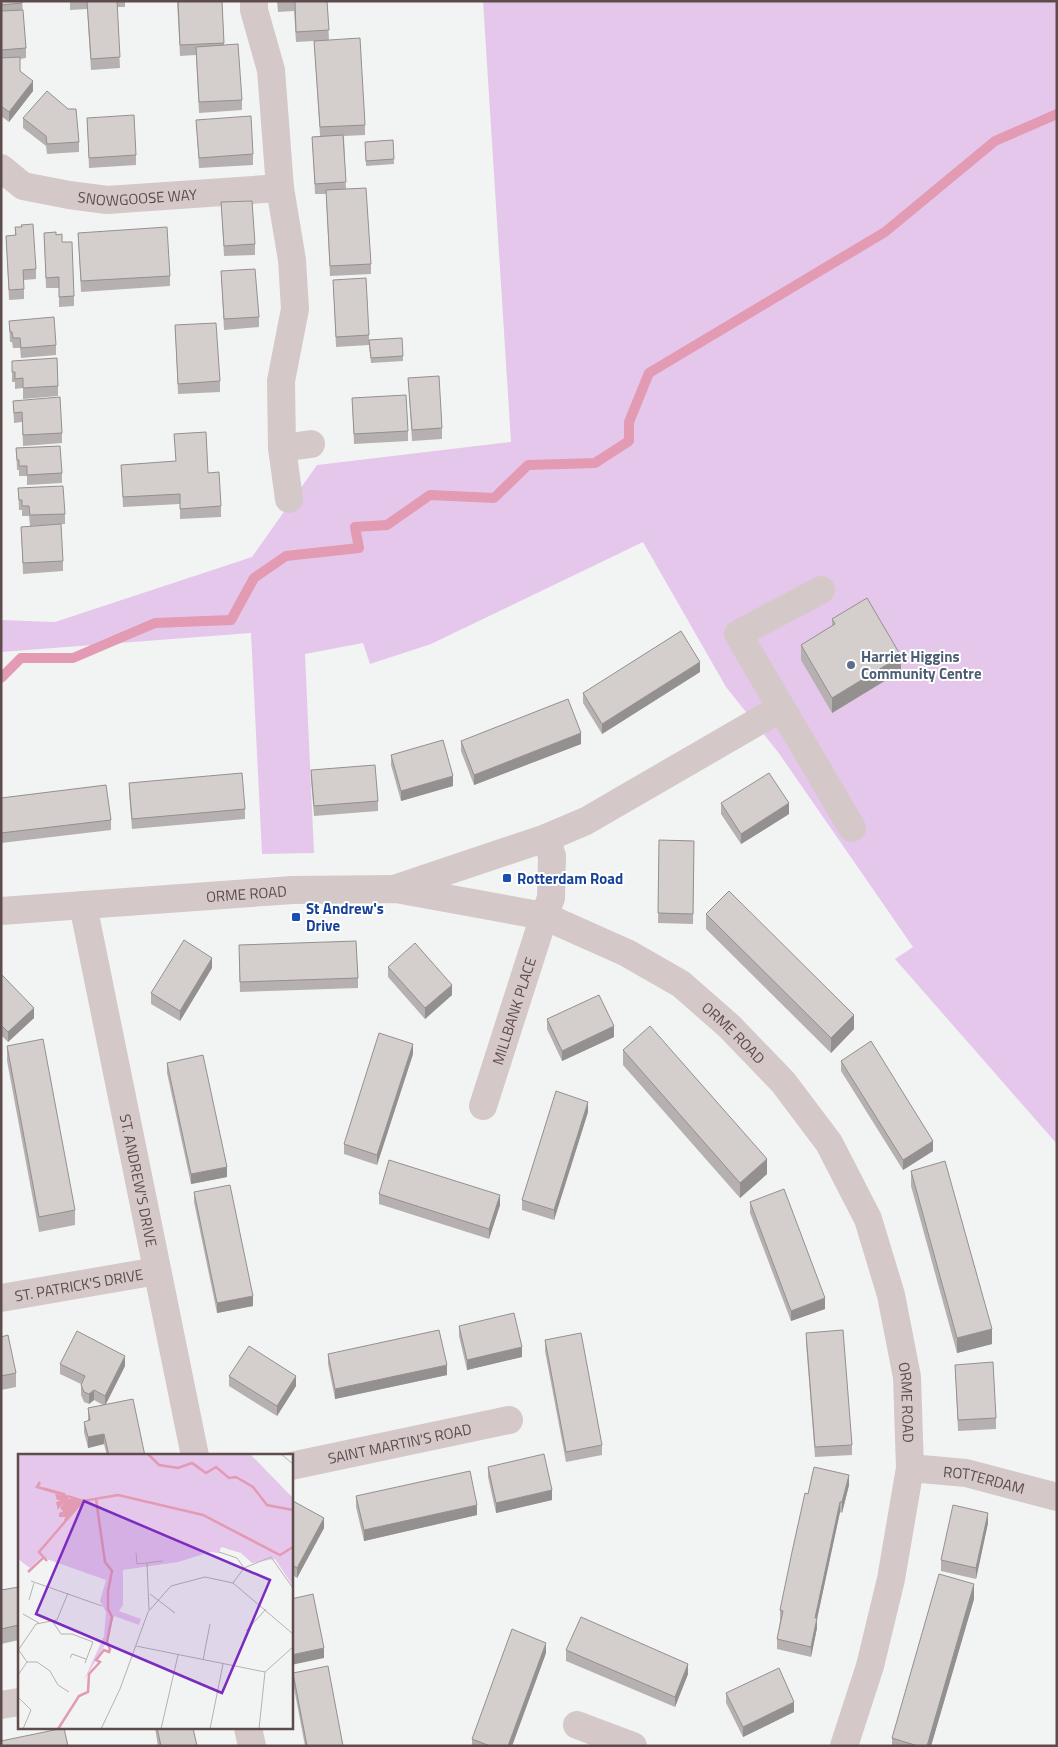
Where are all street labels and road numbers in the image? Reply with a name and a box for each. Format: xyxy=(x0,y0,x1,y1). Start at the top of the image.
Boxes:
street label: SNOWGOOSE WAY xyxy=(76,182,198,212)
street label: ORME ROAD xyxy=(205,879,288,908)
street label: MILLBANK PLACE xyxy=(485,954,542,1068)
street label: ORME ROAD xyxy=(697,996,771,1069)
street label: ST. ANDREW'S DRIVE xyxy=(114,1112,164,1249)
street label: ST. PATRICK'S DRIVE xyxy=(13,1262,145,1307)
street label: ORME ROAD xyxy=(893,1360,921,1443)
street label: SAINT MARTIN'S ROAD xyxy=(326,1417,474,1469)
street label: ROTTERDAM xyxy=(942,1460,1027,1500)

